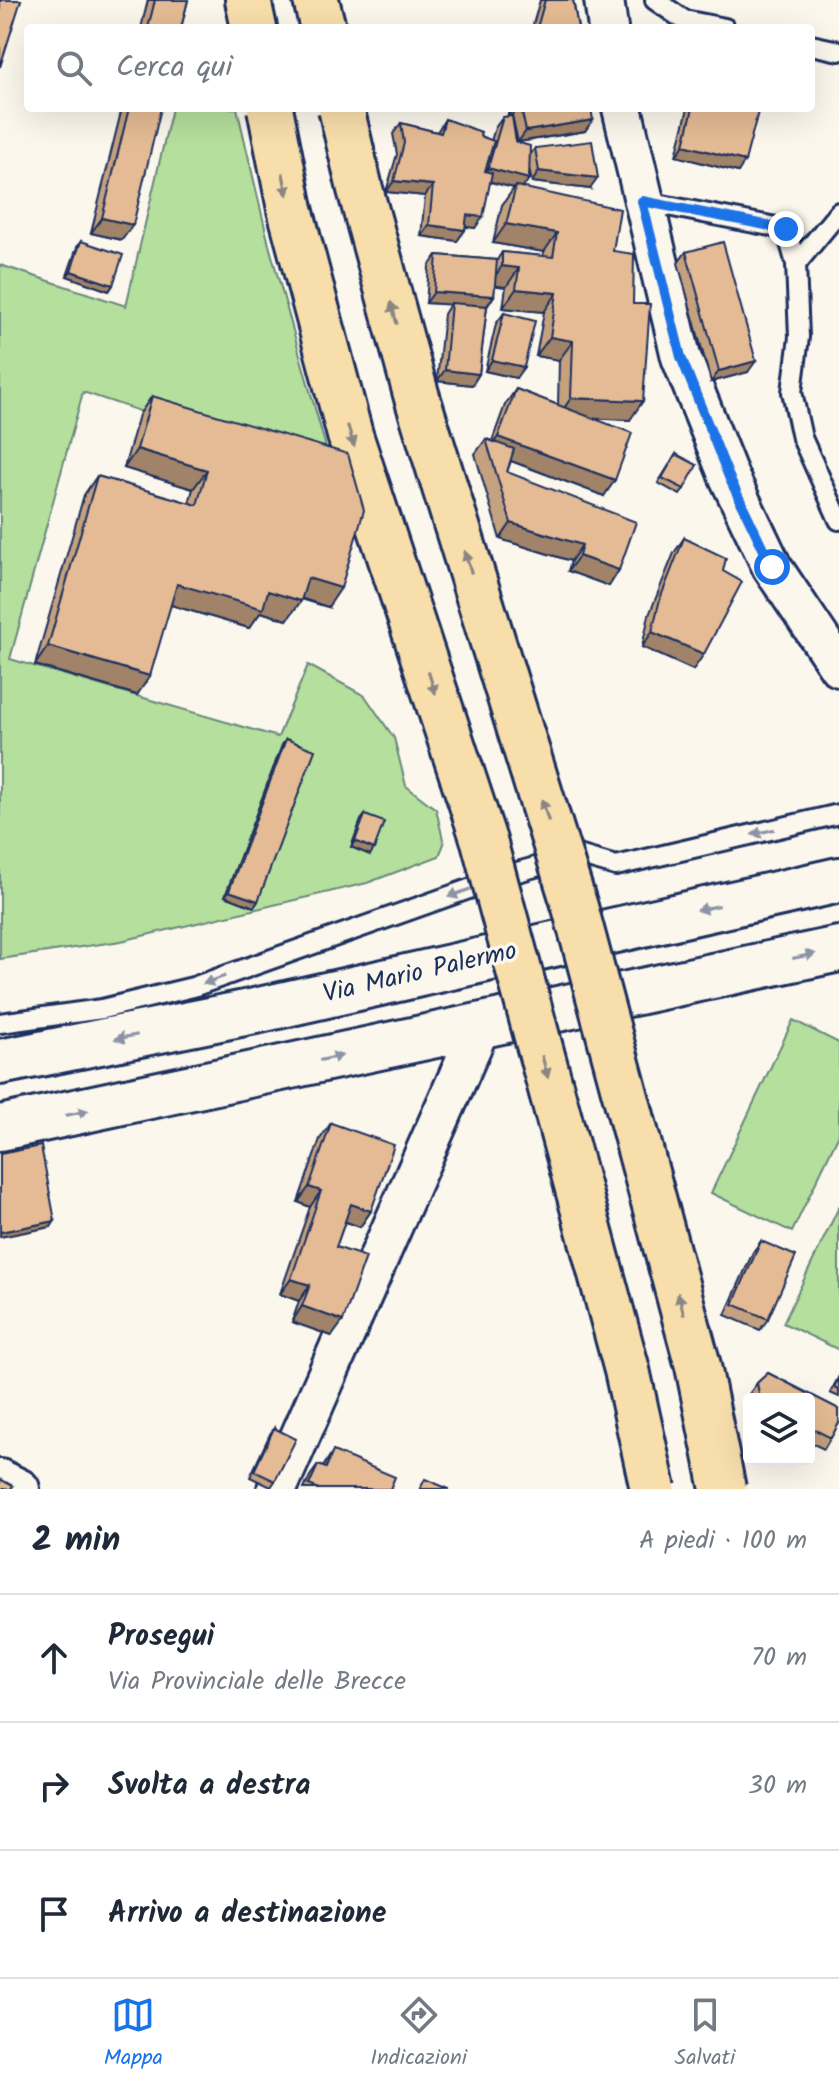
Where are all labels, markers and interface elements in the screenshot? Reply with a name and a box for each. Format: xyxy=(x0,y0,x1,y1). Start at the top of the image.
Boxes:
search box xyxy=(24,24,815,112)
text: Cerca qui xyxy=(116,44,233,92)
icon: search xyxy=(52,46,96,90)
one-way arrow xyxy=(279,172,292,197)
route end xyxy=(768,211,804,247)
one-way arrow xyxy=(387,300,400,324)
one-way arrow xyxy=(345,424,358,448)
route start xyxy=(754,549,790,585)
one-way arrow xyxy=(461,550,474,574)
one-way arrow xyxy=(426,671,438,695)
one-way arrow xyxy=(538,798,551,822)
one-way arrow xyxy=(750,826,775,838)
one-way arrow xyxy=(447,887,471,899)
one-way arrow xyxy=(695,902,720,915)
street label: Via Mario Palermo xyxy=(319,930,521,1016)
one-way arrow xyxy=(792,949,817,962)
one-way arrow xyxy=(202,974,226,987)
one-way arrow xyxy=(113,1031,138,1044)
one-way arrow xyxy=(318,1051,343,1064)
one-way arrow xyxy=(539,1055,552,1079)
one-way arrow xyxy=(64,1106,89,1119)
one-way arrow xyxy=(674,1291,687,1315)
map controls xyxy=(743,1393,815,1465)
button: layers xyxy=(743,1393,815,1465)
text: 2 min xyxy=(32,1514,120,1568)
text: A piedi · 100 m xyxy=(639,1520,807,1562)
text: Prosegui xyxy=(108,1613,214,1661)
icon: ahead xyxy=(32,1636,76,1680)
text: 70 m xyxy=(751,1637,807,1679)
text: Via Provinciale delle Brecce xyxy=(108,1661,406,1703)
text: Svolta a destra xyxy=(108,1762,311,1810)
icon: right xyxy=(32,1764,76,1808)
text: 30 m xyxy=(748,1765,807,1807)
text: Arrivo a destinazione xyxy=(108,1890,386,1938)
icon: arrive xyxy=(32,1892,76,1936)
tab: Mappa xyxy=(104,1993,163,2076)
tab: Indicazioni xyxy=(370,1993,467,2076)
tab: Salvati xyxy=(675,1993,735,2076)

